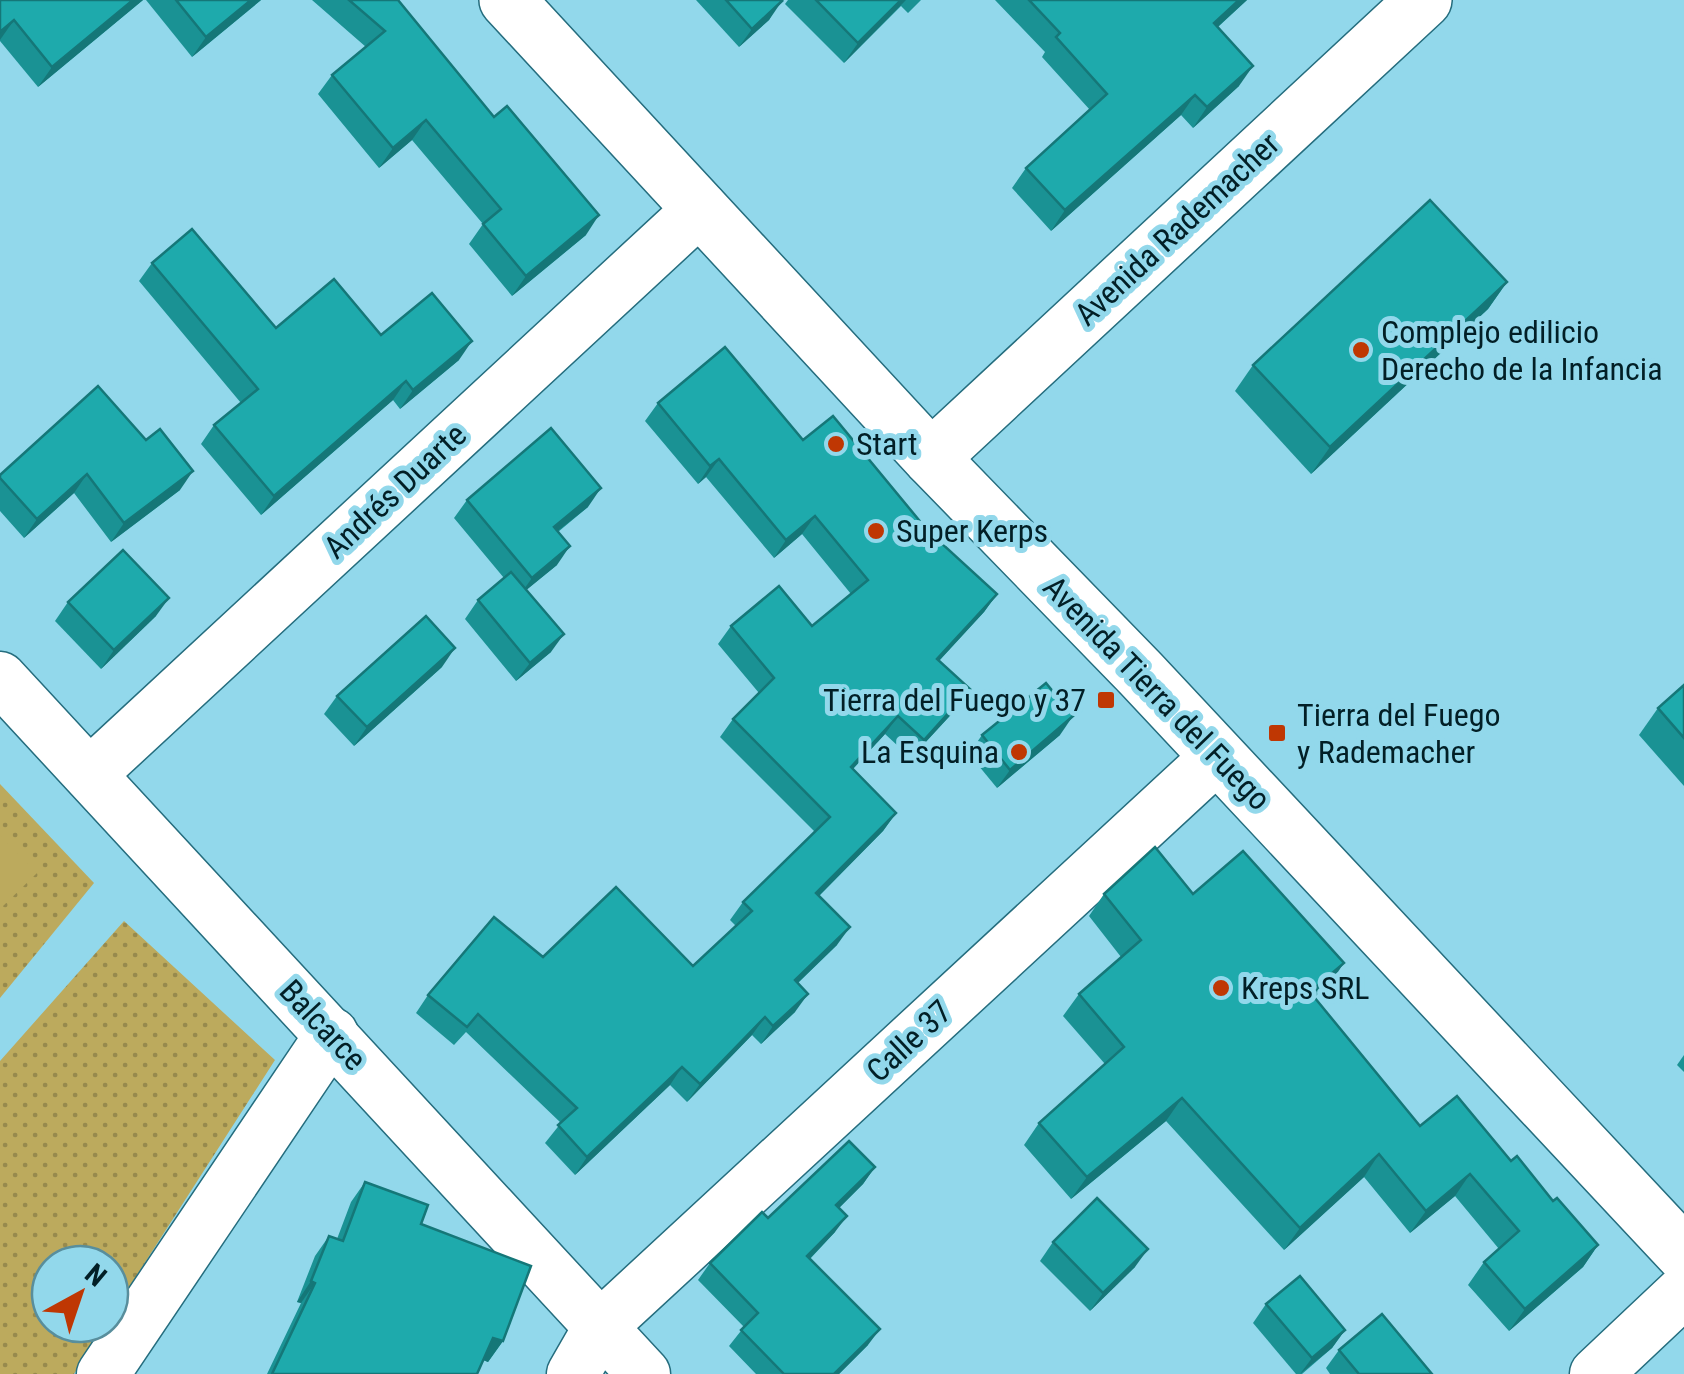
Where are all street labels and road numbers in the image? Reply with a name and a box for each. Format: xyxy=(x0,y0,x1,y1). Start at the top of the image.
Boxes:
street label: Avenida Rademacher xyxy=(1067,125,1287,333)
street label: Andrés Duarte xyxy=(316,416,474,566)
street label: Avenida Tierra del Fuego xyxy=(1036,568,1278,818)
street label: Balcarce xyxy=(272,972,374,1078)
street label: Calle 37 xyxy=(859,992,959,1090)

